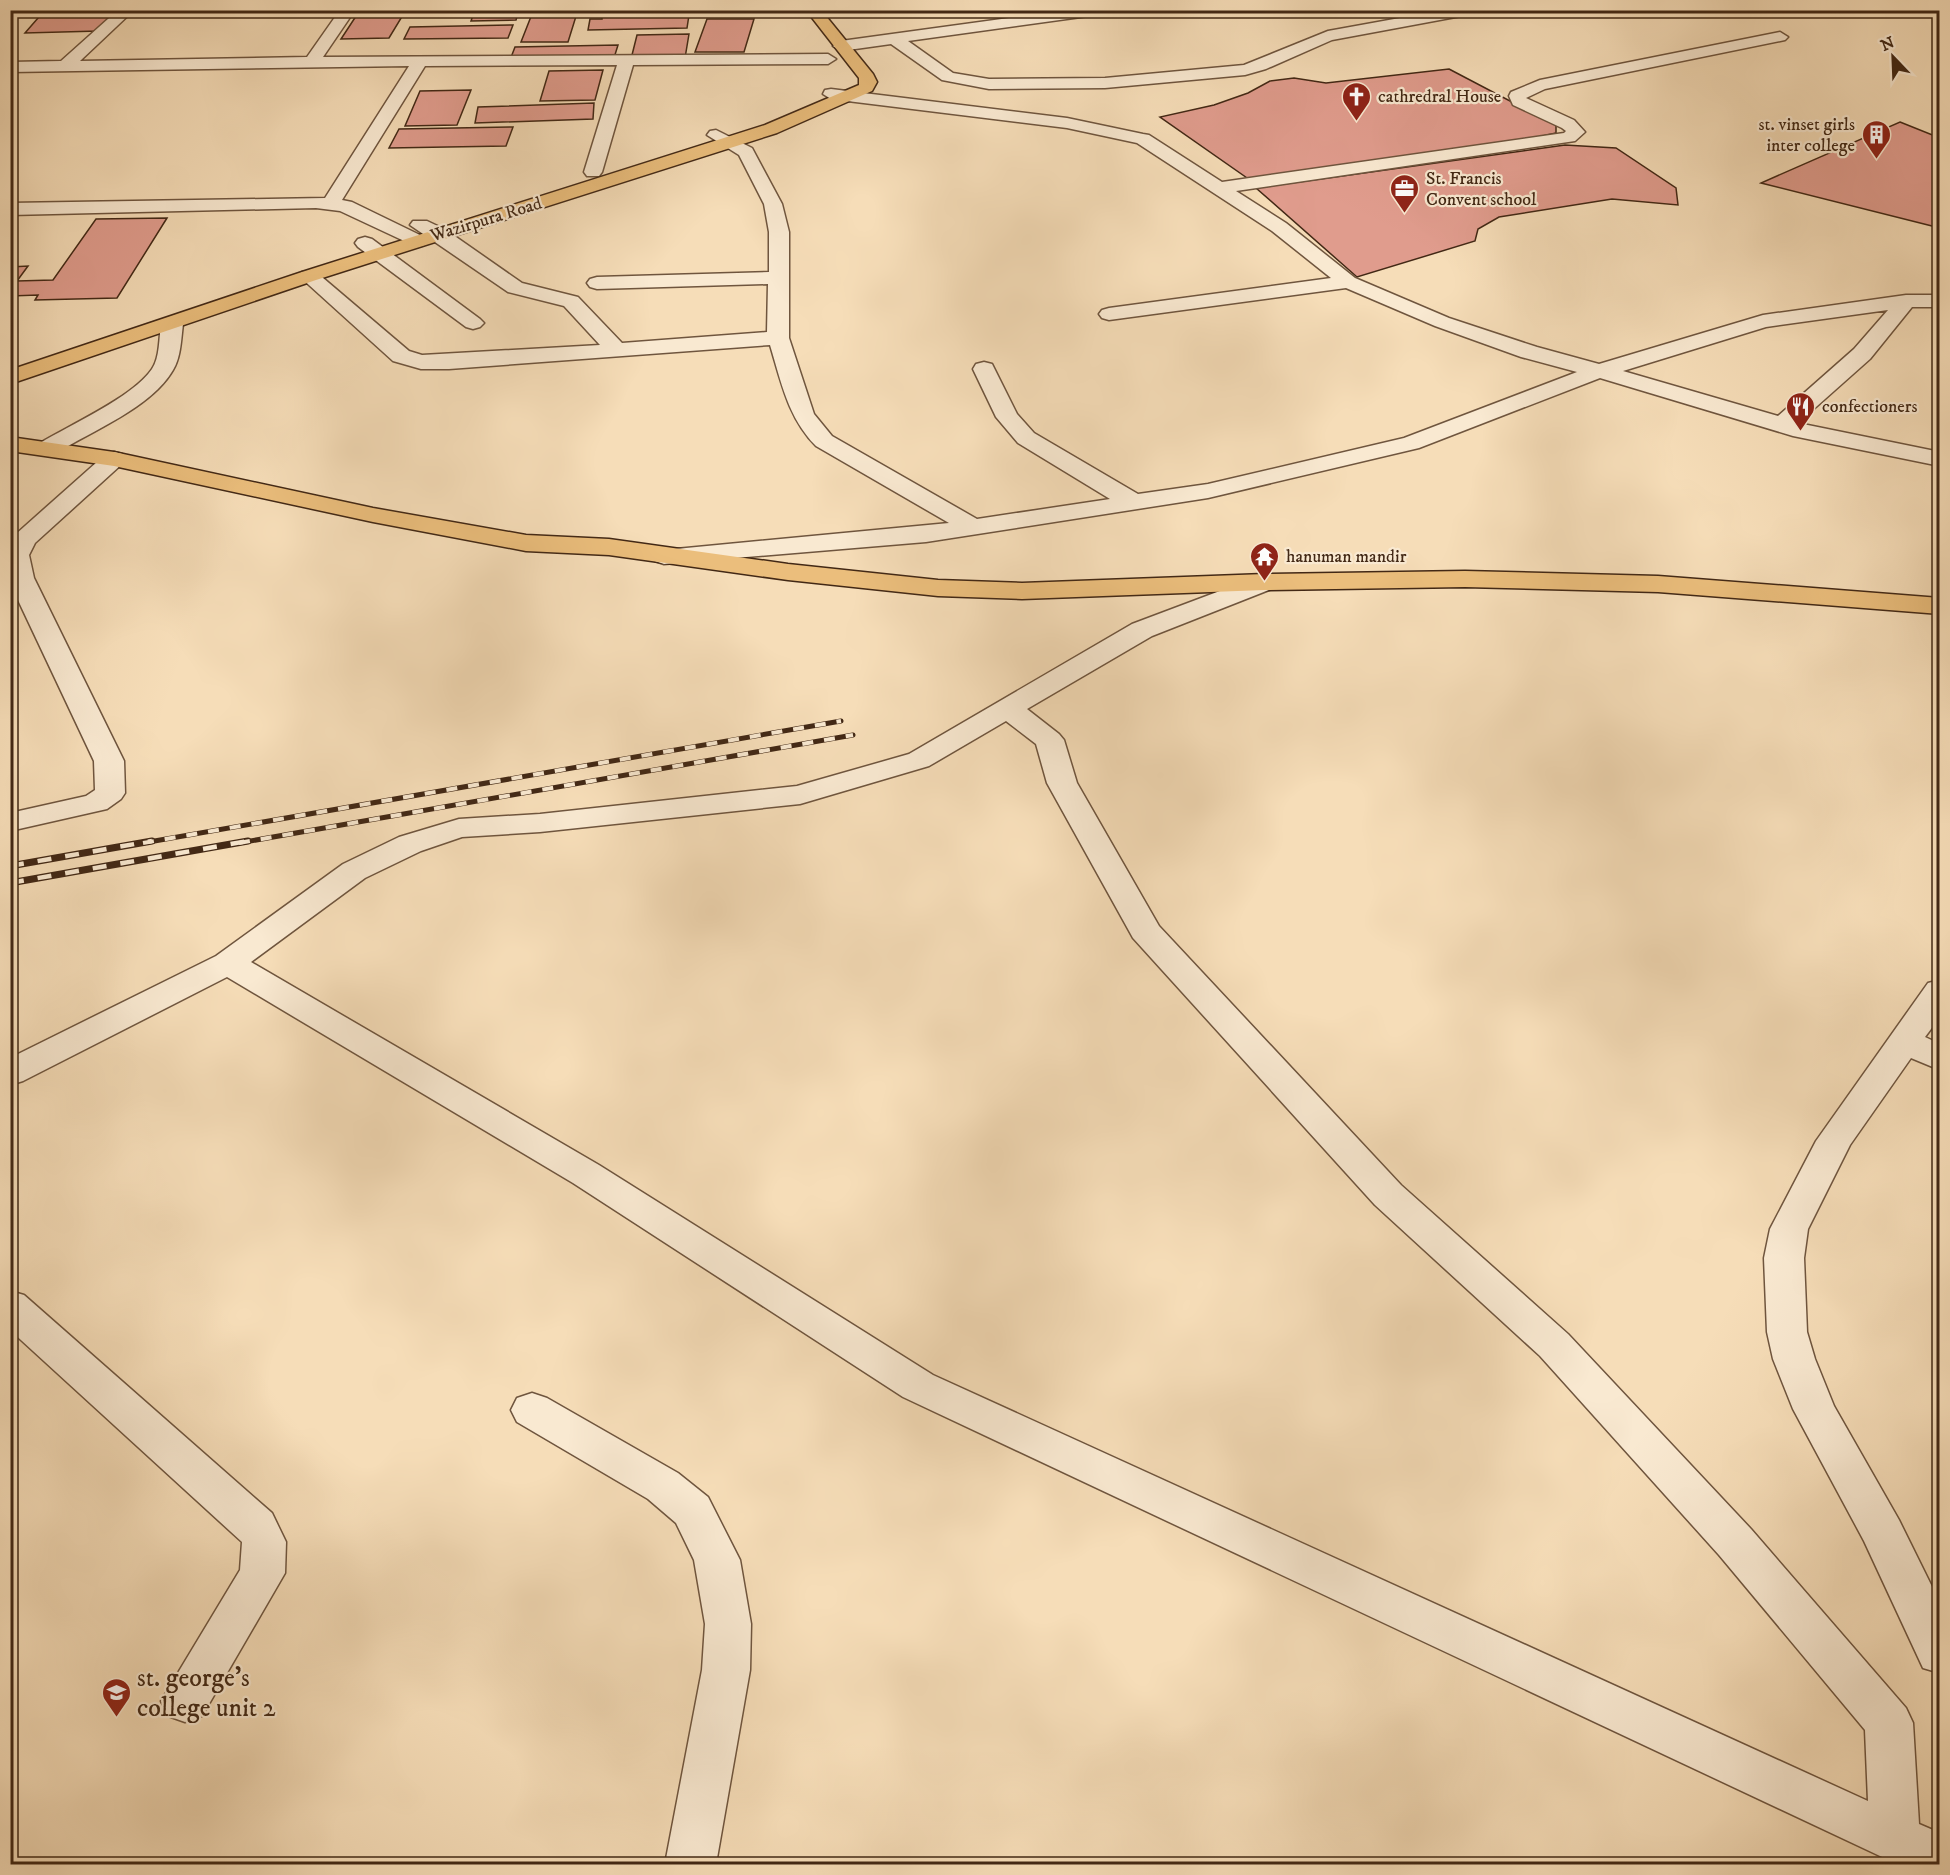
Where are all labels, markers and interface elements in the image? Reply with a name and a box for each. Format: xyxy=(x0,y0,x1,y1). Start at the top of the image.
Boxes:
north arrow xyxy=(1863,27,1923,87)
text: N xyxy=(1878,32,1897,56)
church icon: cathredral House xyxy=(1341,80,1373,122)
place label: cathredral House xyxy=(1378,86,1501,108)
place label: st. vinset girls inter college xyxy=(1759,114,1855,157)
building icon: st. vinset girls inter college xyxy=(1860,118,1892,160)
place label: St. Francis Convent school xyxy=(1426,168,1537,211)
office icon: St. Francis Convent school xyxy=(1389,172,1421,214)
street label: Wazirpura Road xyxy=(427,193,545,248)
restaurant icon: confectioners xyxy=(1785,390,1817,432)
place label: confectioners xyxy=(1822,396,1917,418)
temple icon: hanuman mandir xyxy=(1249,540,1281,582)
place label: hanuman mandir xyxy=(1286,546,1407,568)
place label: st. george's college unit 2 xyxy=(137,1662,276,1725)
school or university icon: st. george's college unit 2 xyxy=(100,1676,132,1718)

